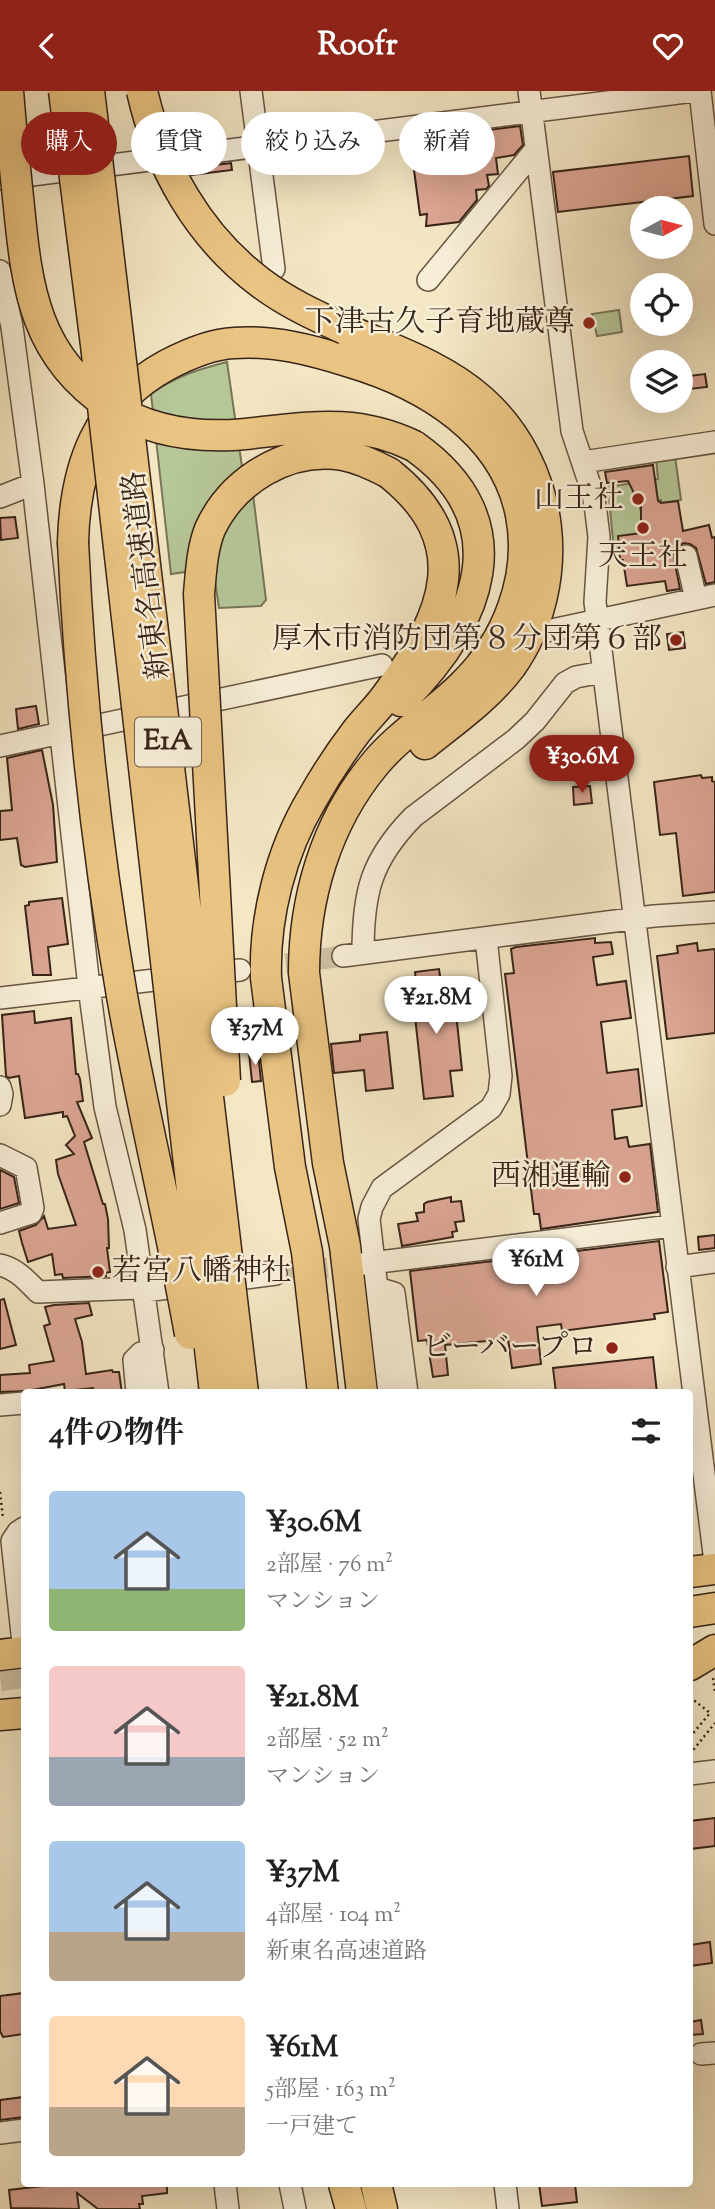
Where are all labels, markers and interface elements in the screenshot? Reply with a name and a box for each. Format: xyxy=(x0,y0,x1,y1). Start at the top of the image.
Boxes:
text: Roofr xyxy=(317,23,398,69)
icon: back xyxy=(28,27,66,65)
icon: heart xyxy=(649,27,687,65)
chip: 購入 xyxy=(21,112,117,175)
chip: 賃貸 xyxy=(131,112,227,175)
chip: 絞り込み xyxy=(241,112,385,175)
chip: 新着 xyxy=(399,112,495,175)
north arrow xyxy=(630,196,693,259)
map controls xyxy=(630,196,693,413)
button: locate xyxy=(630,273,693,336)
place label: 下津古久子育地蔵尊 xyxy=(305,302,575,345)
marker: 下津古久子育地蔵尊 xyxy=(581,315,597,331)
button: layers xyxy=(630,350,693,413)
street label: 新東名高速道路 xyxy=(114,468,182,682)
place label: 山王社 xyxy=(534,478,624,521)
marker: 山王社 xyxy=(630,491,646,507)
marker: 天王社 xyxy=(635,520,651,536)
place label: 天王社 xyxy=(598,536,688,579)
place label: 厚木市消防団第８分団第６部 xyxy=(272,619,662,662)
marker: 厚木市消防団第８分団第６部 xyxy=(668,632,684,648)
road number: E1A xyxy=(135,717,201,767)
pin: ¥30.6M xyxy=(525,735,639,795)
text: ¥30.6M xyxy=(545,741,619,774)
pin: ¥21.8M xyxy=(379,977,493,1036)
text: ¥21.8M xyxy=(400,982,472,1015)
pin: ¥37M xyxy=(214,1007,296,1067)
text: ¥37M xyxy=(227,1013,283,1046)
place label: 西湘運輸 xyxy=(491,1156,611,1199)
marker: 西湘運輸 xyxy=(617,1169,633,1185)
pin: ¥61M xyxy=(495,1239,577,1298)
text: ¥61M xyxy=(508,1244,564,1277)
place label: 若宮八幡神社 xyxy=(112,1251,292,1294)
marker: 若宮八幡神社 xyxy=(90,1264,106,1280)
place label: ビーバープロ xyxy=(422,1327,598,1370)
marker: ビーバープロ xyxy=(604,1340,620,1356)
icon: filters xyxy=(627,1412,665,1450)
text: 4件の物件 xyxy=(49,1413,184,1456)
text: ¥30.6M xyxy=(266,1502,362,1545)
icon: home xyxy=(105,1519,189,1603)
text: 2部屋 · 76 m² xyxy=(266,1549,393,1582)
text: マンション xyxy=(266,1586,380,1619)
text: ¥21.8M xyxy=(266,1677,359,1720)
icon: home xyxy=(105,1694,189,1778)
text: 2部屋 · 52 m² xyxy=(266,1724,389,1757)
text: マンション xyxy=(266,1761,380,1794)
text: ¥37M xyxy=(266,1852,340,1895)
icon: home xyxy=(105,1869,189,1953)
text: 4部屋 · 104 m² xyxy=(266,1899,401,1932)
text: 新東名高速道路 xyxy=(266,1936,427,1969)
text: ¥61M xyxy=(266,2027,338,2070)
icon: home xyxy=(105,2044,189,2128)
text: 5部屋 · 163 m² xyxy=(266,2074,396,2107)
text: 一戸建て xyxy=(266,2111,358,2144)

